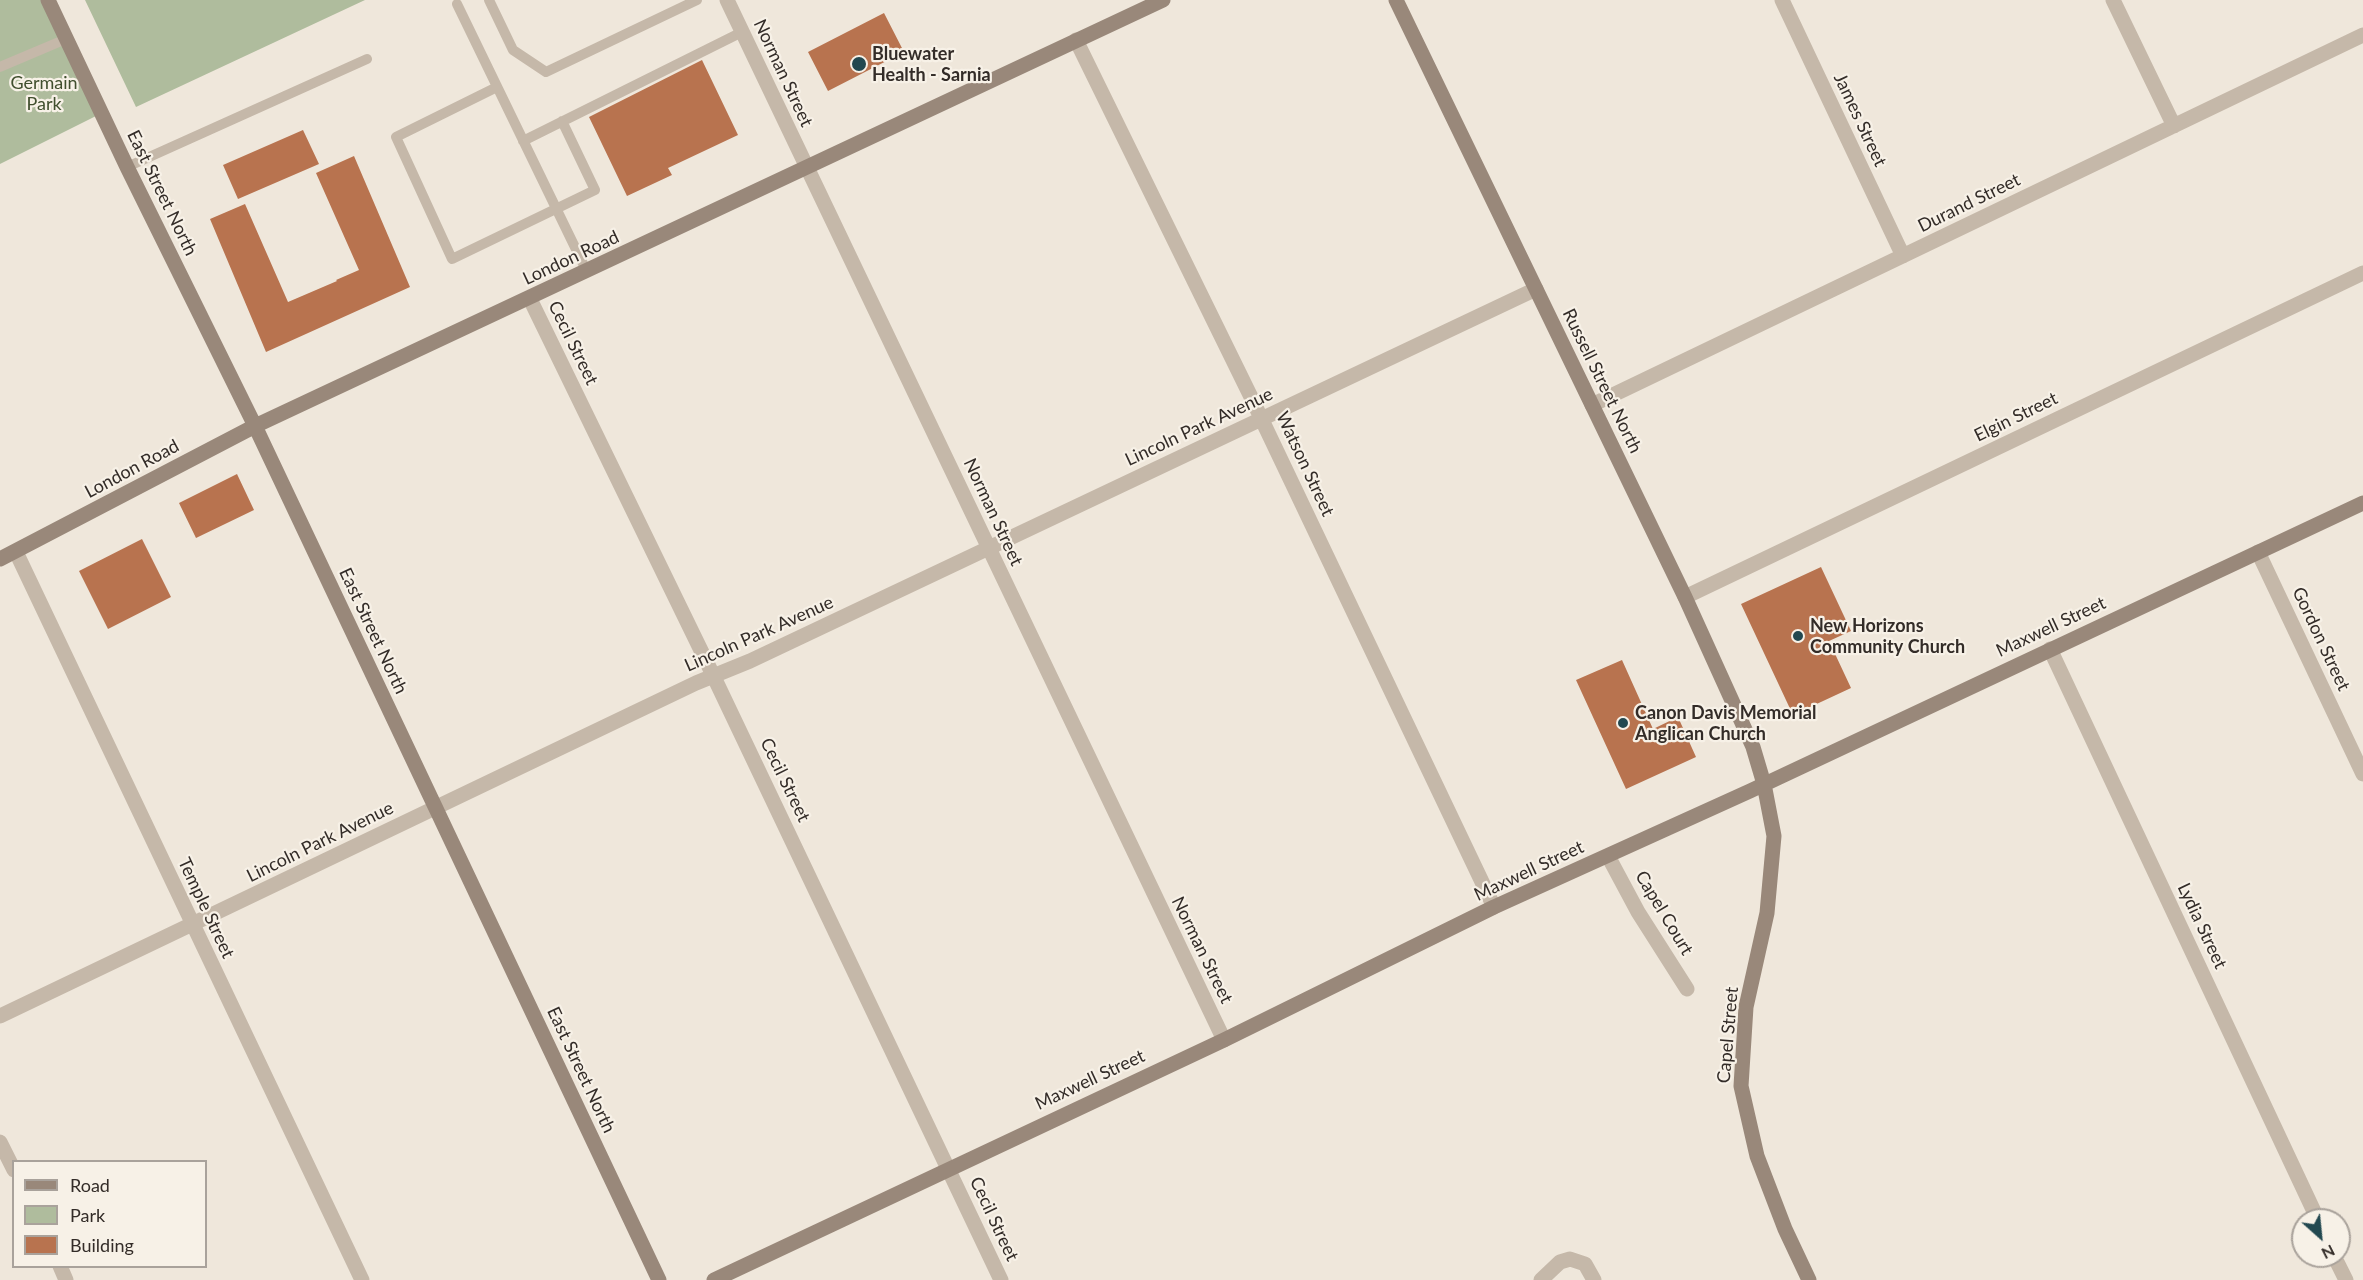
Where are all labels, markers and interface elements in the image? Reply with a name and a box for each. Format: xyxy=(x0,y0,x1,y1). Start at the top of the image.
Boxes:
street label: Norman Street xyxy=(749,16,817,130)
place label: Bluewater Health - Sarnia xyxy=(872,43,991,86)
marker: Bluewater Health - Sarnia xyxy=(850,55,868,73)
street label: James Street xyxy=(1829,70,1891,170)
park label: Germain Park xyxy=(10,72,78,115)
street label: East Street North xyxy=(122,127,202,259)
street label: Durand Street xyxy=(1914,169,2024,237)
street label: London Road xyxy=(519,226,623,290)
street label: Cecil Street xyxy=(543,298,603,388)
street label: Russell Street North xyxy=(1558,305,1646,457)
street label: Lincoln Park Avenue xyxy=(1122,383,1276,471)
street label: Elgin Street xyxy=(1971,388,2061,446)
street label: Watson Street xyxy=(1271,408,1339,520)
street label: London Road xyxy=(81,435,183,503)
street label: Norman Street xyxy=(959,455,1027,569)
street label: East Street North xyxy=(334,564,412,698)
street label: Gordon Street xyxy=(2288,584,2354,694)
street label: Lincoln Park Avenue xyxy=(681,591,837,677)
street label: Maxwell Street xyxy=(1993,592,2109,662)
place label: New Horizons Community Church xyxy=(1810,615,1965,658)
marker: New Horizons Community Church xyxy=(1791,629,1805,643)
place label: Canon Davis Memorial Anglican Church xyxy=(1635,702,1816,744)
marker: Canon Davis Memorial Anglican Church xyxy=(1616,716,1630,730)
street label: Cecil Street xyxy=(755,735,815,825)
street label: Lincoln Park Avenue xyxy=(243,797,397,887)
street label: Maxwell Street xyxy=(1471,836,1587,906)
street label: Temple Street xyxy=(173,854,239,962)
street label: Capel Court xyxy=(1630,867,1698,959)
street label: Lydia Street xyxy=(2173,880,2231,972)
street label: Norman Street xyxy=(1167,893,1237,1007)
street label: Capel Street xyxy=(1713,986,1743,1084)
street label: East Street North xyxy=(542,1003,620,1137)
street label: Maxwell Street xyxy=(1032,1045,1148,1115)
legend xyxy=(12,1160,207,1268)
street label: Cecil Street xyxy=(965,1173,1023,1265)
text: Road xyxy=(70,1174,110,1196)
text: Park xyxy=(70,1204,105,1226)
north arrow xyxy=(2291,1208,2351,1268)
text: Building xyxy=(70,1234,134,1256)
text: N xyxy=(2319,1241,2338,1264)

